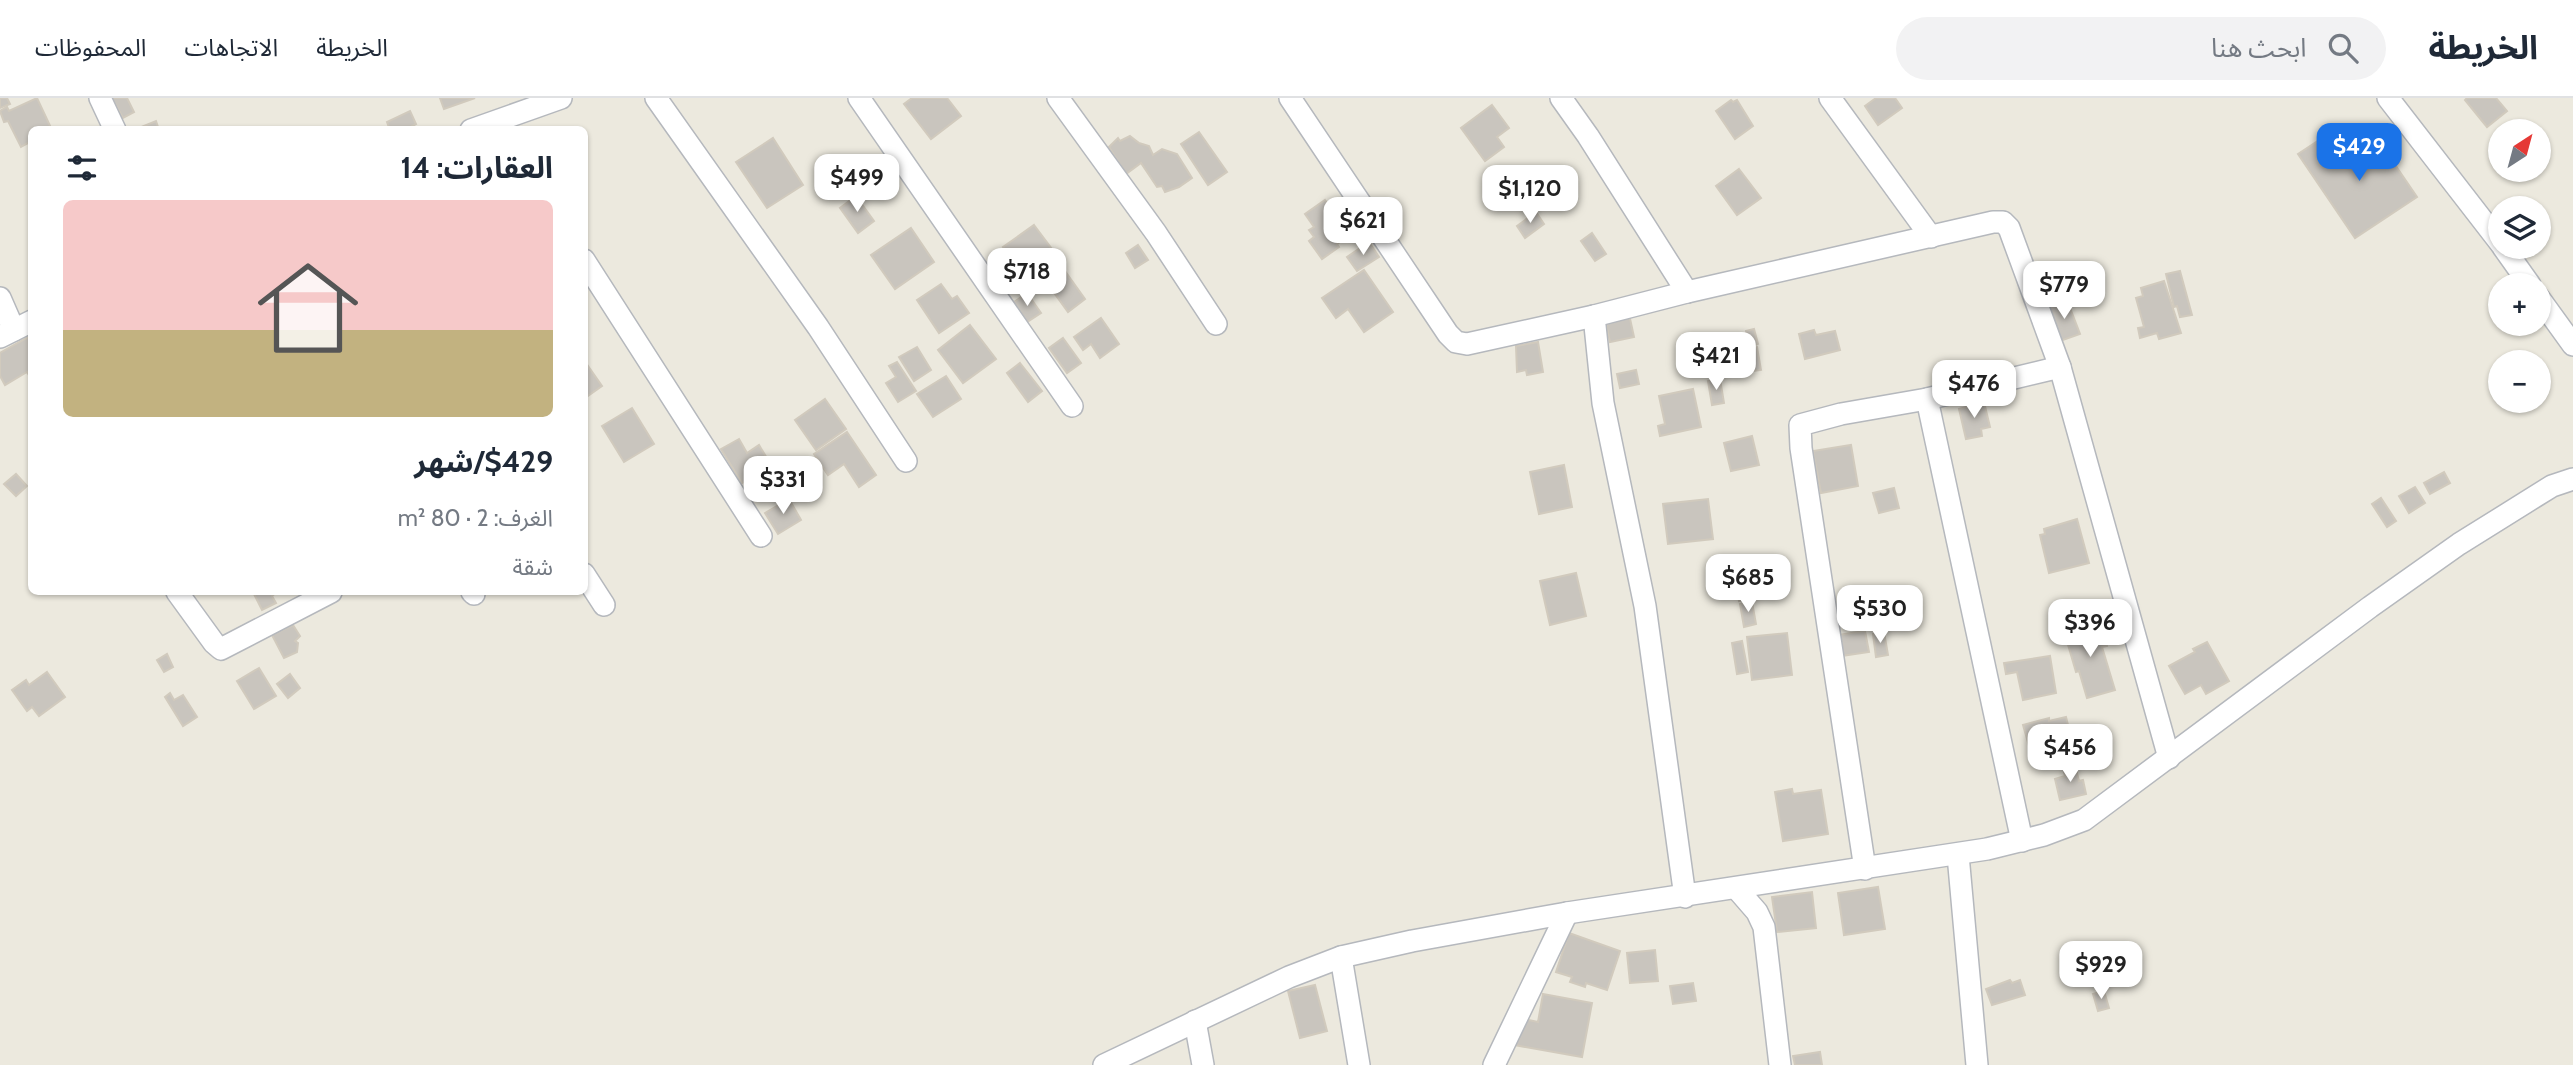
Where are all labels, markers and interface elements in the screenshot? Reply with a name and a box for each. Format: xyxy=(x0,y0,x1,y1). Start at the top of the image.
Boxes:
search box xyxy=(1896,17,2386,80)
text: الخريطة xyxy=(2428,27,2538,67)
icon: search xyxy=(2324,29,2362,67)
text: ابحث هنا xyxy=(2211,32,2306,64)
text: المحفوظات xyxy=(35,33,146,62)
text: الاتجاهات xyxy=(184,33,278,62)
text: الخريطة xyxy=(316,33,388,62)
north arrow xyxy=(2488,119,2552,182)
map controls xyxy=(2488,119,2551,413)
pin: $429 xyxy=(2318,123,2400,183)
text: $429 xyxy=(2333,132,2385,160)
icon: filters xyxy=(63,149,101,187)
text: العقارات: 14 xyxy=(400,149,553,186)
pin: $499 xyxy=(816,155,898,214)
text: $499 xyxy=(830,163,884,191)
pin: $1,120 xyxy=(1473,166,1587,225)
text: $1,120 xyxy=(1498,174,1562,202)
button: layers xyxy=(2488,196,2551,259)
pin: $621 xyxy=(1322,198,1404,257)
text: $621 xyxy=(1340,206,1386,234)
icon: home xyxy=(245,245,371,371)
pin: $718 xyxy=(986,248,1068,308)
text: $718 xyxy=(1003,257,1051,285)
pin: $779 xyxy=(2023,262,2105,321)
text: $779 xyxy=(2039,270,2089,298)
button: + xyxy=(2488,273,2551,336)
pin: $421 xyxy=(1675,332,1757,392)
text: $421 xyxy=(1692,341,1740,369)
button: − xyxy=(2488,350,2551,413)
pin: $476 xyxy=(1933,360,2015,420)
text: $476 xyxy=(1948,369,2000,397)
text: $429/شهر xyxy=(414,443,553,480)
pin: $331 xyxy=(742,456,824,516)
text: $331 xyxy=(760,465,806,493)
text: الغرف: 2 · 80 m² xyxy=(398,504,553,532)
text: شقة xyxy=(512,553,553,581)
pin: $685 xyxy=(1707,554,1789,614)
text: $685 xyxy=(1722,563,1774,591)
pin: $530 xyxy=(1839,586,1921,645)
text: $530 xyxy=(1853,594,1907,622)
pin: $396 xyxy=(2049,600,2131,659)
text: $396 xyxy=(2064,608,2116,636)
pin: $456 xyxy=(2029,724,2111,784)
text: $456 xyxy=(2044,733,2096,761)
pin: $929 xyxy=(2060,942,2142,1001)
text: $929 xyxy=(2075,950,2127,978)

